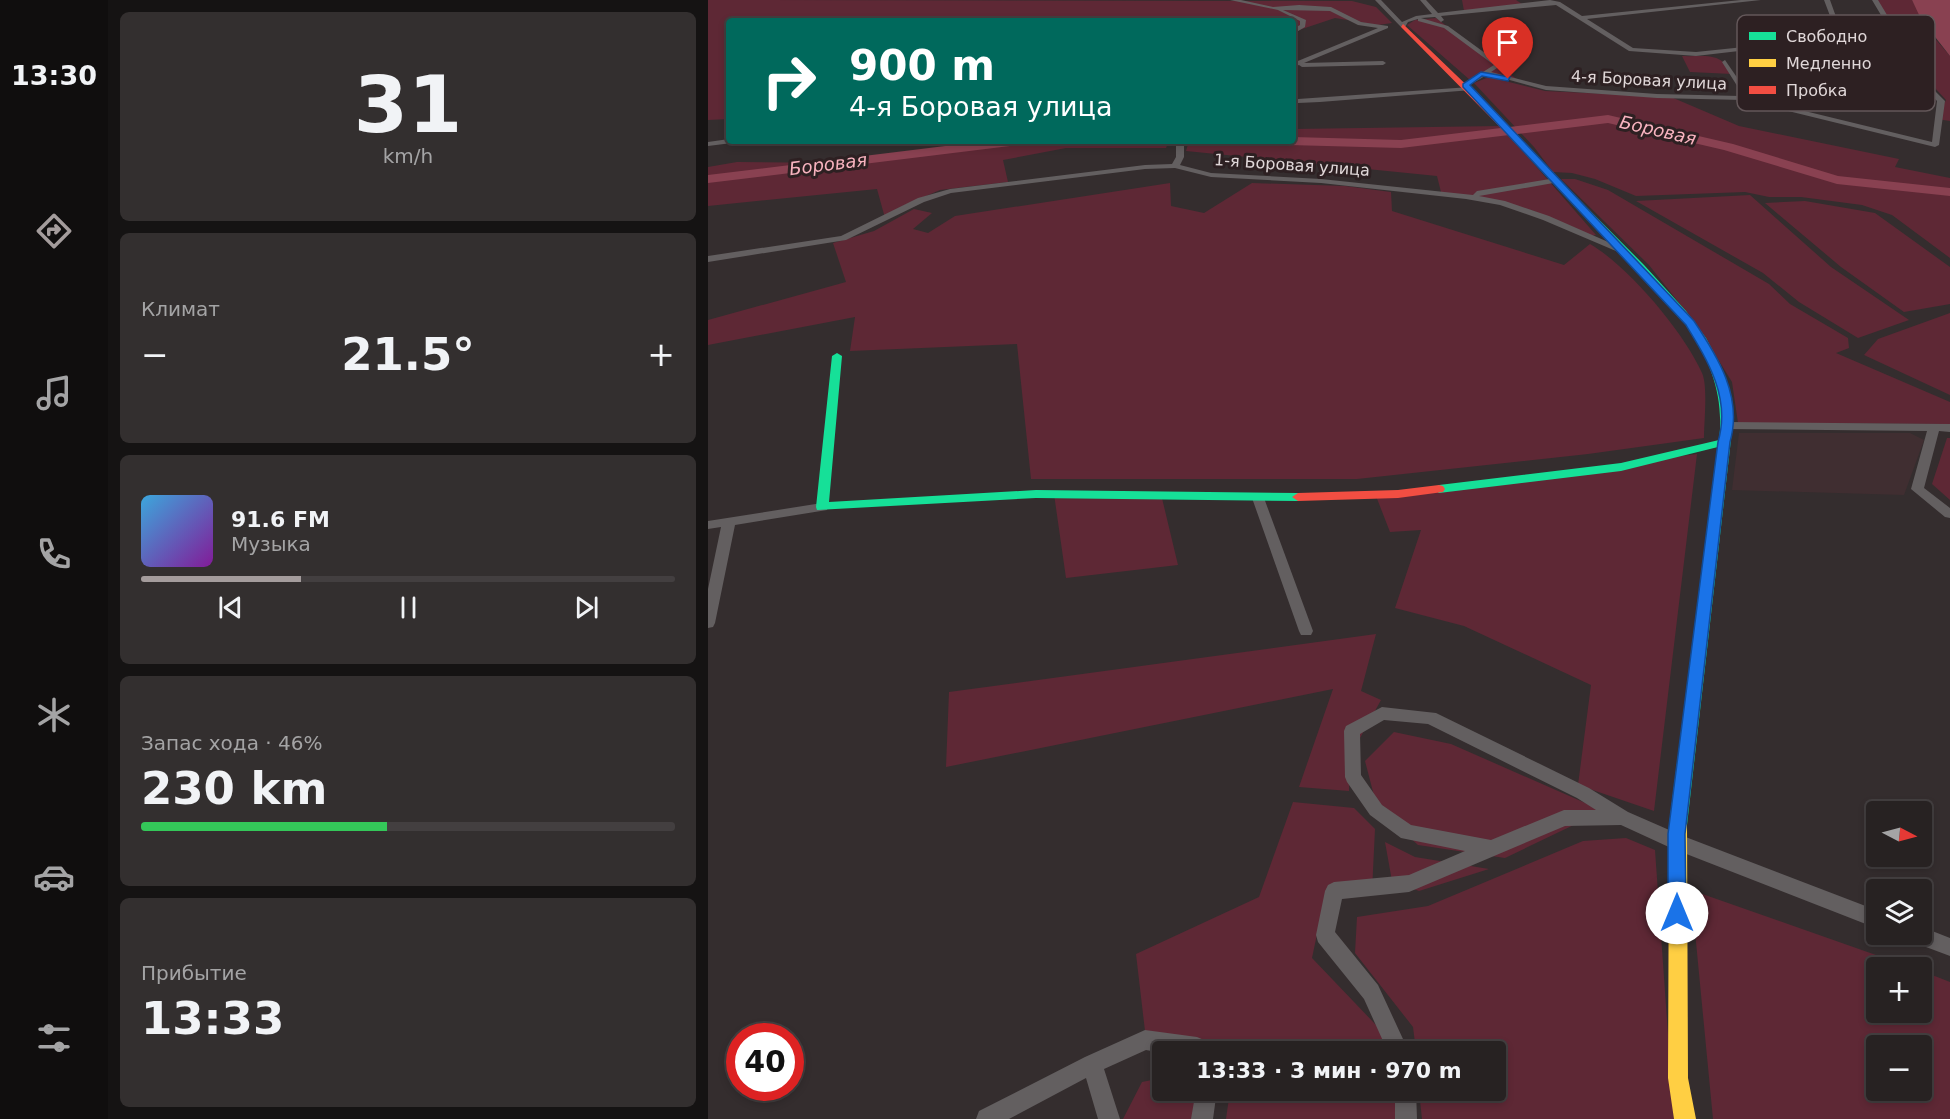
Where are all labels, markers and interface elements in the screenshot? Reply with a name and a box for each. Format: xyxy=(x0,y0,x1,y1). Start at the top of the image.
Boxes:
legend xyxy=(1737,15,1935,111)
pin xyxy=(1482,17,1533,79)
icon: arrive xyxy=(1491,26,1524,59)
text: Свободно xyxy=(1786,27,1867,46)
text: 900 m xyxy=(849,41,995,90)
icon: right xyxy=(750,42,828,120)
text: Медленно xyxy=(1786,54,1872,73)
text: 13:30 xyxy=(11,60,97,91)
text: 31 xyxy=(354,60,462,150)
street label: 4-я Боровая улица xyxy=(1571,66,1727,94)
text: Пробка xyxy=(1786,81,1847,100)
text: 4-я Боровая улица xyxy=(849,91,1112,122)
water label: Боровая xyxy=(1618,111,1699,149)
text: km/h xyxy=(383,144,433,168)
water label: Боровая xyxy=(788,149,868,179)
street label: 1-я Боровая улица xyxy=(1213,150,1371,180)
icon: directions xyxy=(33,210,75,252)
text: Климат xyxy=(141,297,220,321)
text: 21.5° xyxy=(341,328,475,381)
text: − xyxy=(141,335,169,374)
text: + xyxy=(647,335,675,374)
icon: music xyxy=(33,372,75,414)
text: 91.6 FM xyxy=(231,507,330,532)
text: Музыка xyxy=(231,532,311,556)
icon: phone xyxy=(33,533,75,575)
icon: previous xyxy=(214,591,247,624)
icon: pause xyxy=(392,591,425,624)
icon: next xyxy=(570,591,603,624)
icon: climate xyxy=(33,694,75,736)
text: Запас хода · 46% xyxy=(141,731,322,755)
text: 230 km xyxy=(141,762,327,815)
north arrow xyxy=(1866,801,1932,867)
map controls xyxy=(1866,801,1932,1101)
icon: car xyxy=(33,856,75,898)
button: layers xyxy=(1866,879,1932,945)
position arrow xyxy=(1645,881,1709,945)
button: + xyxy=(1866,957,1932,1023)
text: Прибытие xyxy=(141,961,247,985)
text: 13:33 xyxy=(141,992,284,1045)
icon: filters xyxy=(33,1017,75,1059)
speed limit sign: 40 xyxy=(726,1023,804,1101)
button: − xyxy=(1866,1035,1932,1101)
text: 13:33 · 3 мин · 970 m xyxy=(1196,1058,1462,1083)

